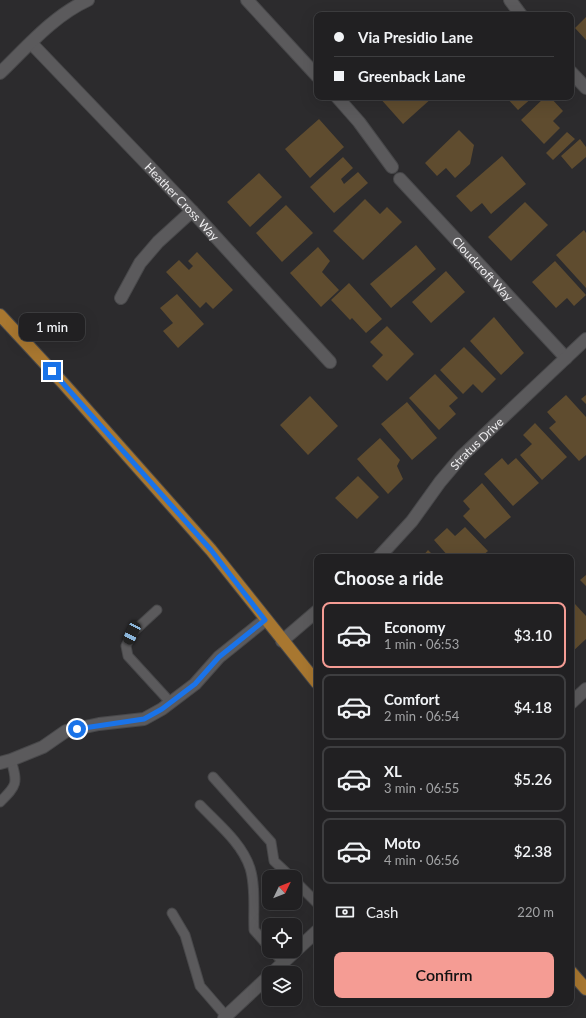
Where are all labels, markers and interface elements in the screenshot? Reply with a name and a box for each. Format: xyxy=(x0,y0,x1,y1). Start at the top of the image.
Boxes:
text: Via Presidio Lane xyxy=(358,28,473,46)
text: Greenback Lane xyxy=(358,67,466,85)
street label: Heather Cross Way xyxy=(142,159,223,244)
street label: Cloudcroft Way xyxy=(449,233,517,304)
callout: 1 min xyxy=(19,313,85,341)
text: 1 min xyxy=(36,319,68,335)
route end xyxy=(43,362,61,380)
street label: Stratus Drive xyxy=(446,414,506,472)
text: Choose a ride xyxy=(334,567,443,589)
icon: car xyxy=(336,617,372,653)
text: Economy xyxy=(384,618,445,636)
car xyxy=(121,620,143,646)
text: $3.10 xyxy=(514,626,552,644)
text: 1 min · 06:53 xyxy=(384,636,459,652)
icon: car xyxy=(336,689,372,725)
text: Comfort xyxy=(384,690,440,708)
text: $4.18 xyxy=(514,698,552,716)
text: 2 min · 06:54 xyxy=(384,708,459,724)
route start xyxy=(68,720,86,738)
icon: car xyxy=(336,761,372,797)
text: XL xyxy=(384,762,402,780)
text: $5.26 xyxy=(514,770,552,788)
text: 3 min · 06:55 xyxy=(384,780,459,796)
icon: car xyxy=(336,833,372,869)
text: Moto xyxy=(384,834,421,852)
text: $2.38 xyxy=(514,842,552,860)
text: 4 min · 06:56 xyxy=(384,852,459,868)
north arrow xyxy=(262,870,302,910)
map controls xyxy=(262,870,302,1006)
icon: cash xyxy=(334,901,356,923)
text: Cash xyxy=(366,903,398,921)
text: 220 m xyxy=(517,904,554,920)
button: locate xyxy=(262,918,302,958)
button: Confirm xyxy=(334,952,554,998)
button: layers xyxy=(262,966,302,1006)

